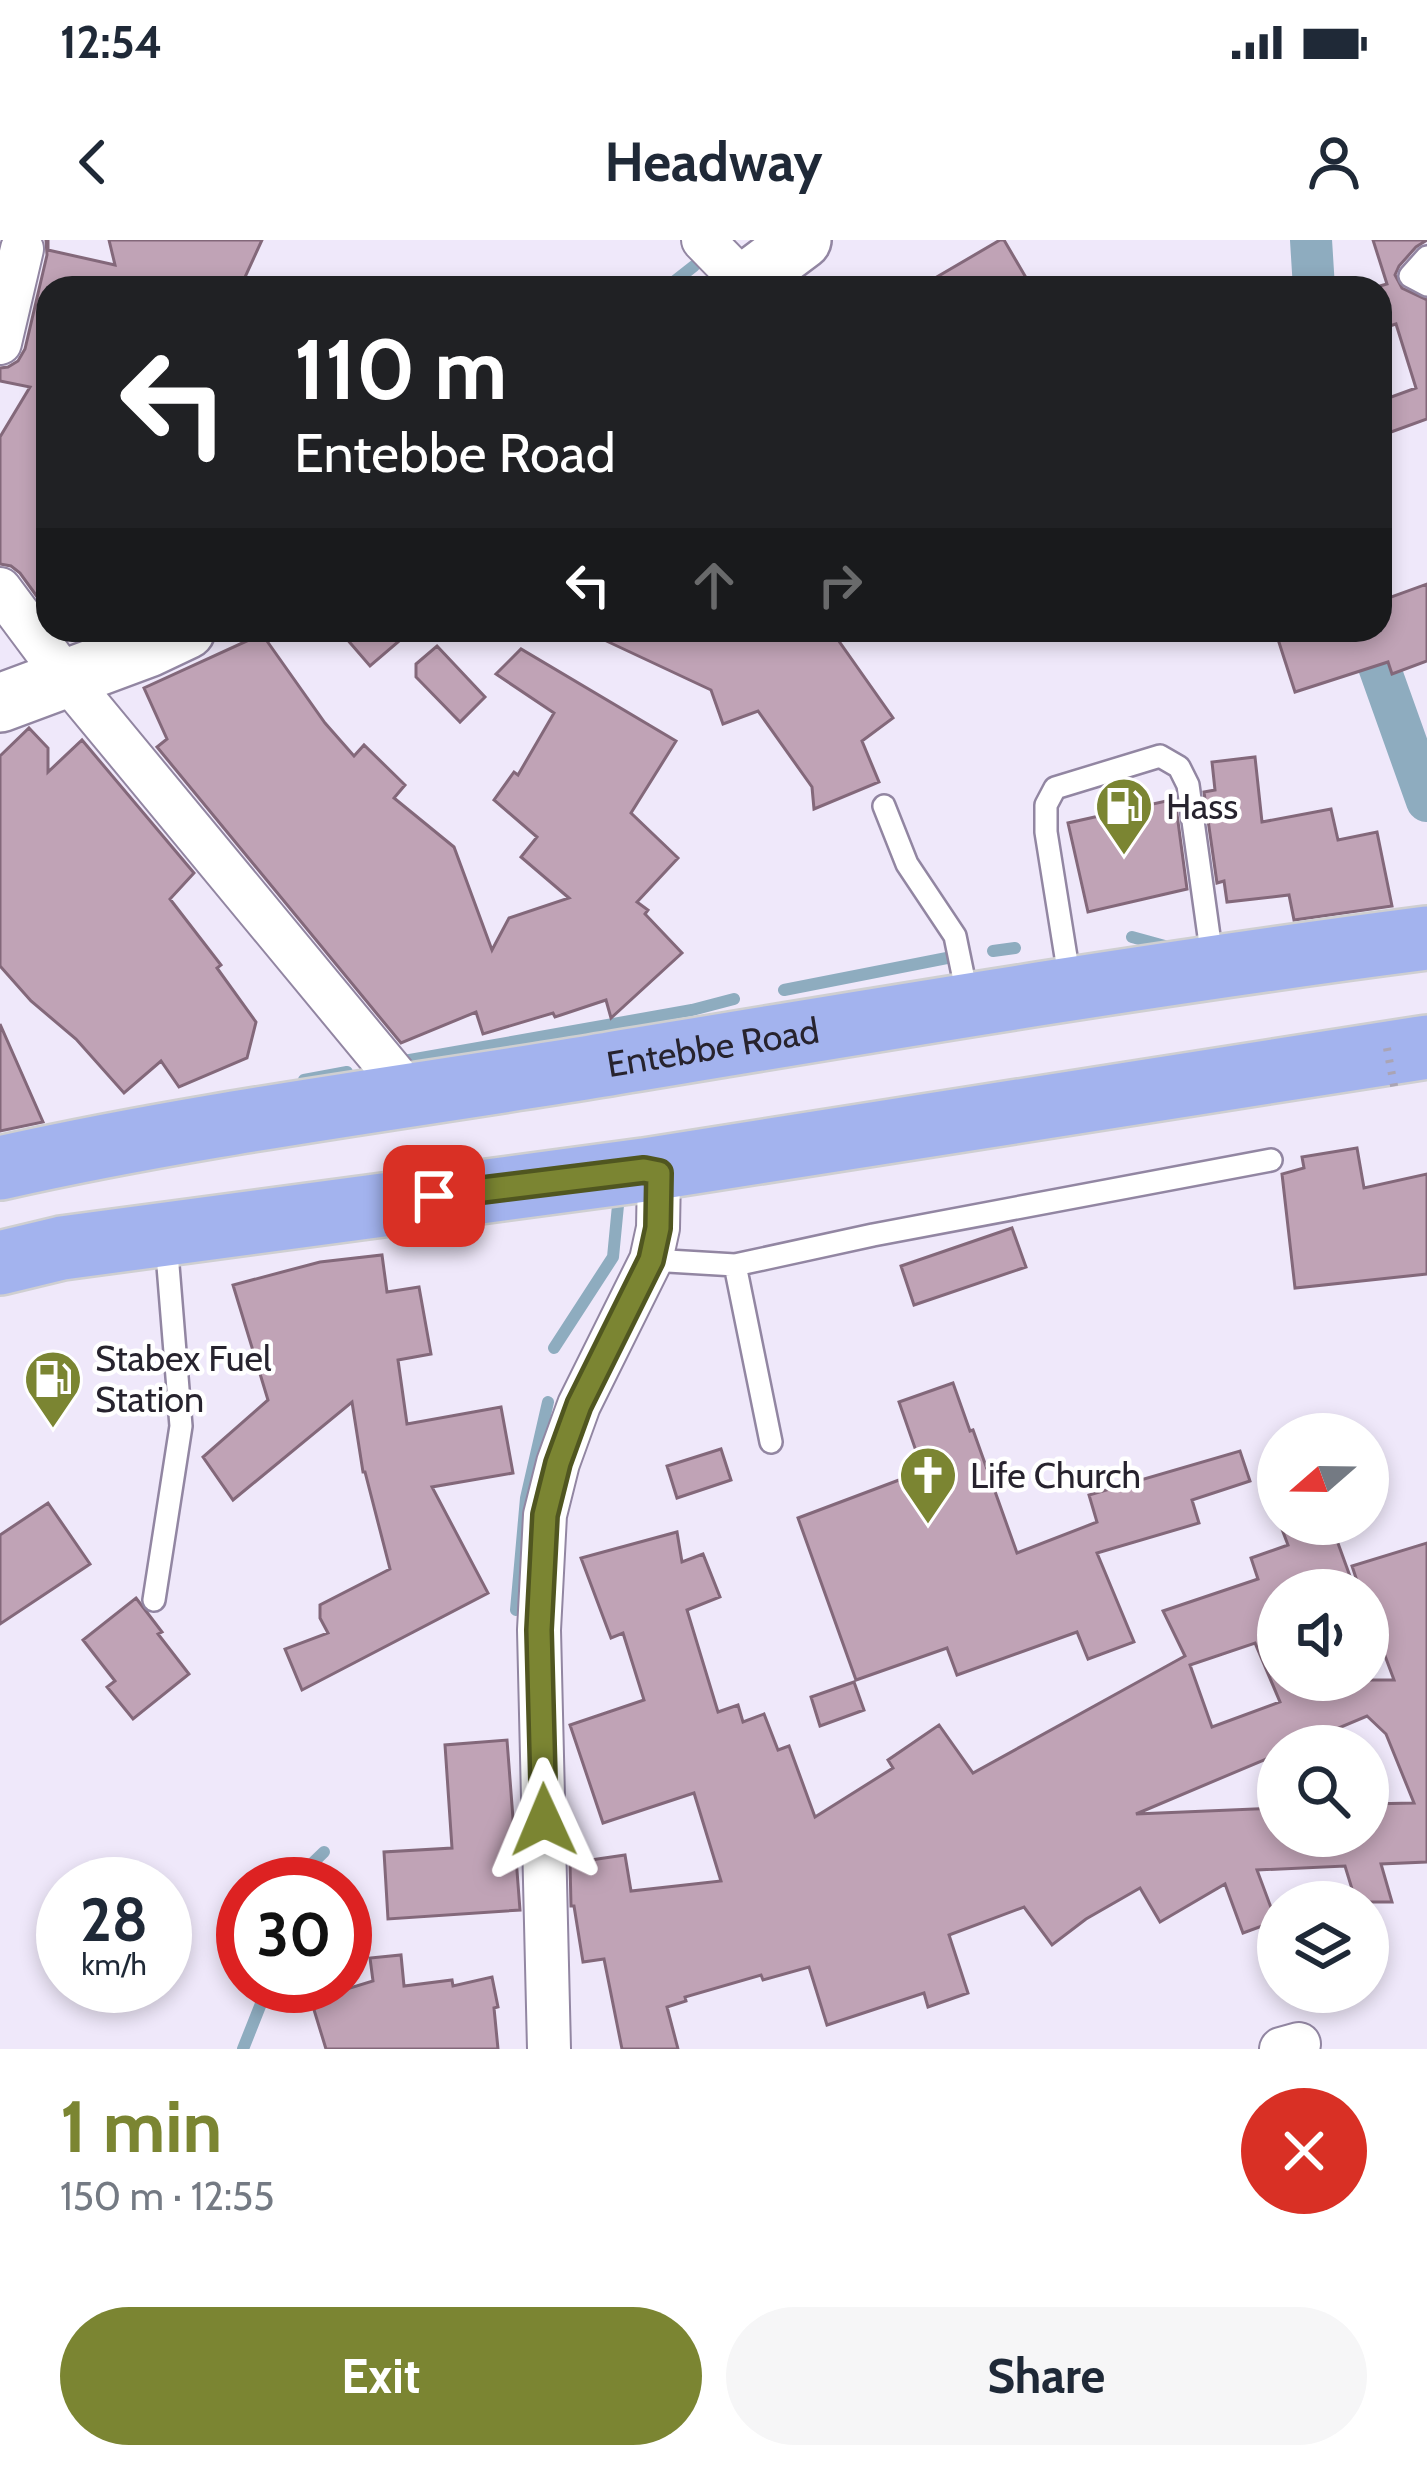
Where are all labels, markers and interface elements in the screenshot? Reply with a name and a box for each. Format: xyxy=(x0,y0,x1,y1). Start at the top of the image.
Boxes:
text: 12:54 xyxy=(60,15,163,69)
icon: back xyxy=(60,129,126,195)
text: Headway xyxy=(605,129,822,195)
icon: person xyxy=(1301,129,1367,195)
text: 110 m xyxy=(294,318,507,420)
icon: left xyxy=(96,324,252,480)
text: Entebbe Road xyxy=(294,420,616,486)
icon: left xyxy=(555,552,621,618)
icon: ahead xyxy=(681,552,747,618)
icon: right xyxy=(807,552,873,618)
fuel station icon: Hass xyxy=(1093,775,1155,857)
place label: Hass xyxy=(1166,784,1238,828)
street label: Entebbe Road xyxy=(603,1008,822,1086)
pin xyxy=(383,1145,485,1247)
icon: arrive xyxy=(401,1163,467,1229)
place label: Stabex Fuel Station xyxy=(95,1336,272,1421)
fuel station icon: Stabex Fuel Station xyxy=(22,1348,84,1430)
north arrow xyxy=(1257,1413,1389,1545)
map controls xyxy=(1257,1413,1389,2013)
church icon: Life Church xyxy=(897,1444,959,1526)
place label: Life Church xyxy=(970,1453,1141,1497)
button: sound xyxy=(1257,1569,1389,1701)
button: search xyxy=(1257,1725,1389,1857)
position arrow xyxy=(481,1757,607,1883)
speed limit sign: 30 xyxy=(216,1857,372,2013)
button: layers xyxy=(1257,1881,1389,2013)
text: 28 xyxy=(80,1883,148,1956)
text: km/h xyxy=(81,1946,147,1983)
text: 1 min xyxy=(60,2083,222,2170)
button: close xyxy=(1241,2088,1367,2214)
text: 150 m · 12:55 xyxy=(60,2172,274,2220)
button: Exit xyxy=(60,2307,702,2445)
button: Share xyxy=(726,2307,1367,2445)

